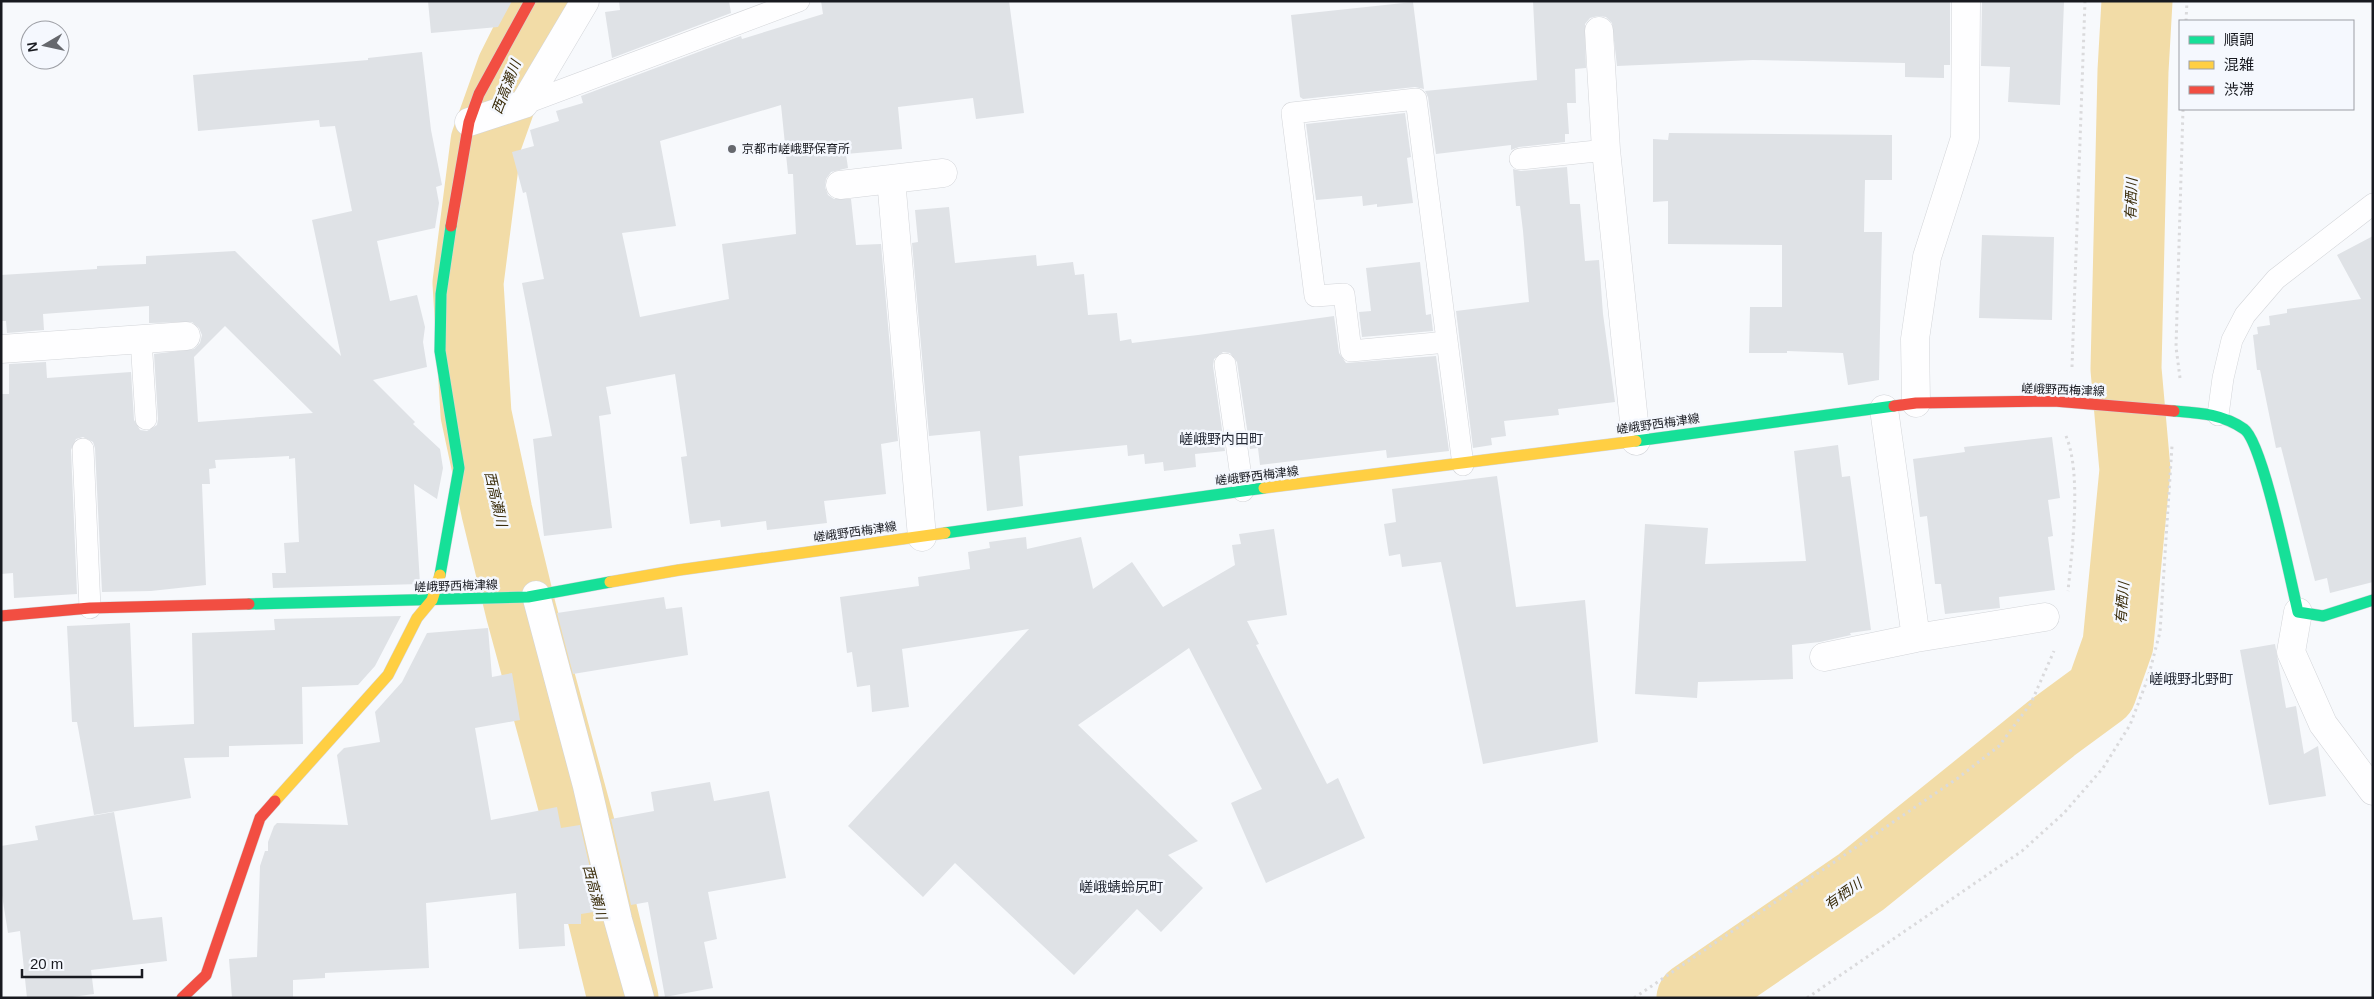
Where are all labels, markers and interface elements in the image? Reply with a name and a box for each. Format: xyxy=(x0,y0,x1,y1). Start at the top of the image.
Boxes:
north arrow xyxy=(20,20,70,70)
legend xyxy=(2179,20,2354,110)
text: 順調 xyxy=(2224,31,2254,48)
text: N xyxy=(23,41,41,53)
water label: 西高瀬川 xyxy=(488,56,524,116)
text: 混雑 xyxy=(2224,56,2254,73)
text: 渋滞 xyxy=(2224,81,2254,98)
place label: 京都市嵯峨野保育所 xyxy=(742,142,850,156)
marker: 京都市嵯峨野保育所 xyxy=(726,143,738,155)
water label: 有栖川 xyxy=(2122,176,2140,220)
street label: 嵯峨野西梅津線 xyxy=(2021,382,2105,398)
street label: 嵯峨野西梅津線 xyxy=(1615,411,1701,437)
district label: 嵯峨野内田町 xyxy=(1179,431,1263,447)
street label: 嵯峨野西梅津線 xyxy=(1214,464,1300,488)
water label: 西高瀬川 xyxy=(482,470,511,530)
street label: 嵯峨野西梅津線 xyxy=(812,519,898,545)
street label: 嵯峨野西梅津線 xyxy=(414,578,498,594)
water label: 有栖川 xyxy=(2112,579,2132,625)
district label: 嵯峨野北野町 xyxy=(2149,671,2233,687)
water label: 西高瀬川 xyxy=(580,863,610,923)
water label: 有栖川 xyxy=(1821,874,1866,913)
district label: 嵯峨蜻蛉尻町 xyxy=(1079,879,1163,895)
scale bar xyxy=(22,946,142,978)
text: 20 m xyxy=(30,955,63,972)

